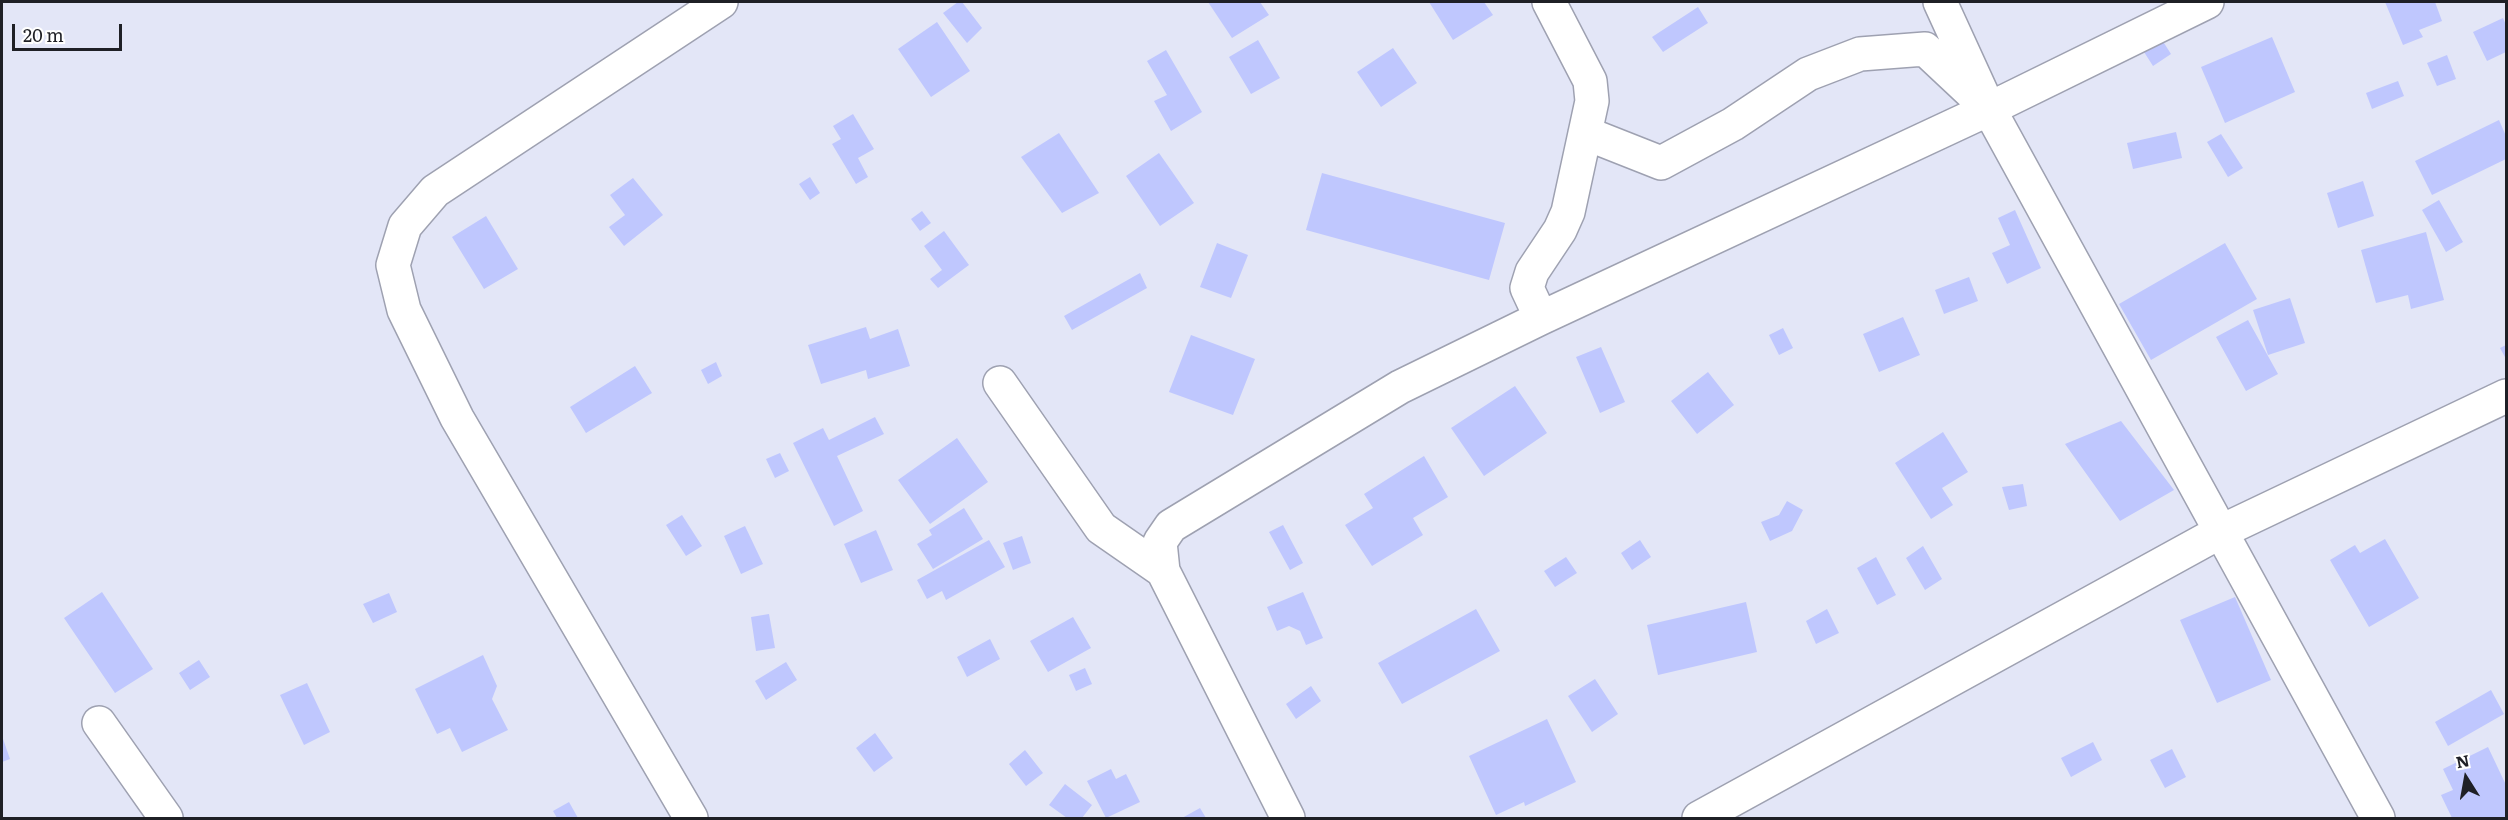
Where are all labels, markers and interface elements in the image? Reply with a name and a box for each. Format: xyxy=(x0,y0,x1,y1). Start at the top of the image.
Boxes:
scale bar xyxy=(15,12,124,50)
text: 20 m xyxy=(23,21,64,48)
text: N xyxy=(2454,747,2471,773)
north arrow xyxy=(2436,748,2496,808)

